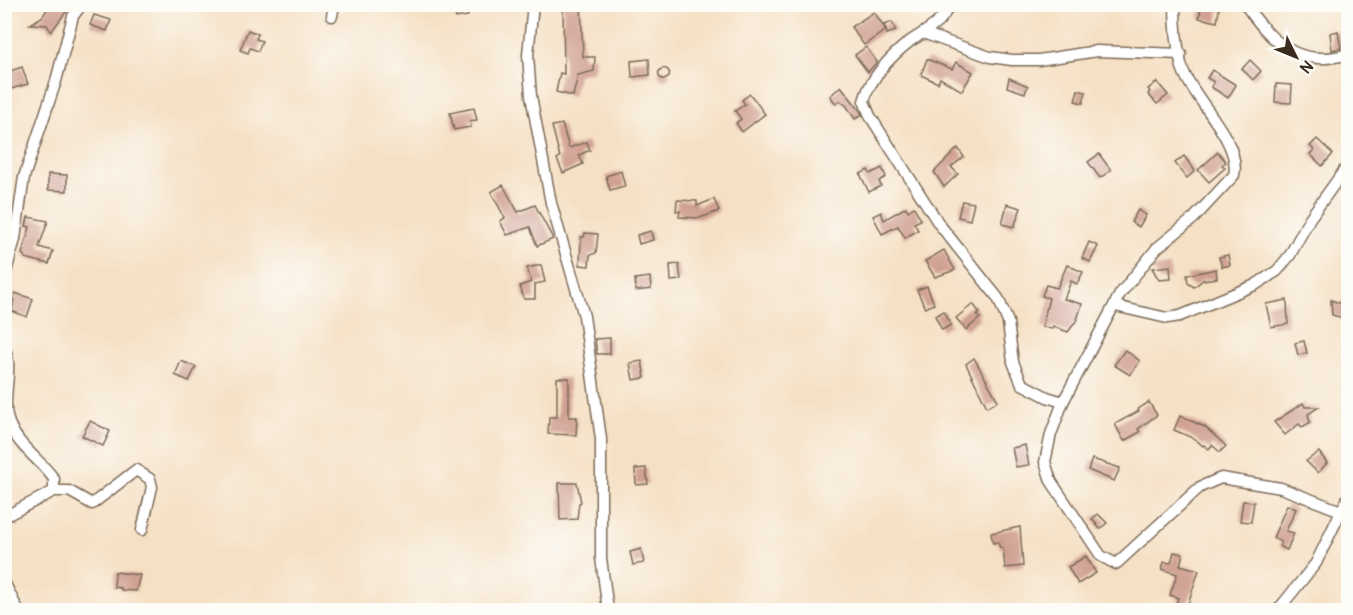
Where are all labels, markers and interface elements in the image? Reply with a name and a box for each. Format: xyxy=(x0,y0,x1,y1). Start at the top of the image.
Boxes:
north arrow xyxy=(1266,27,1326,87)
text: N xyxy=(1295,56,1317,77)

